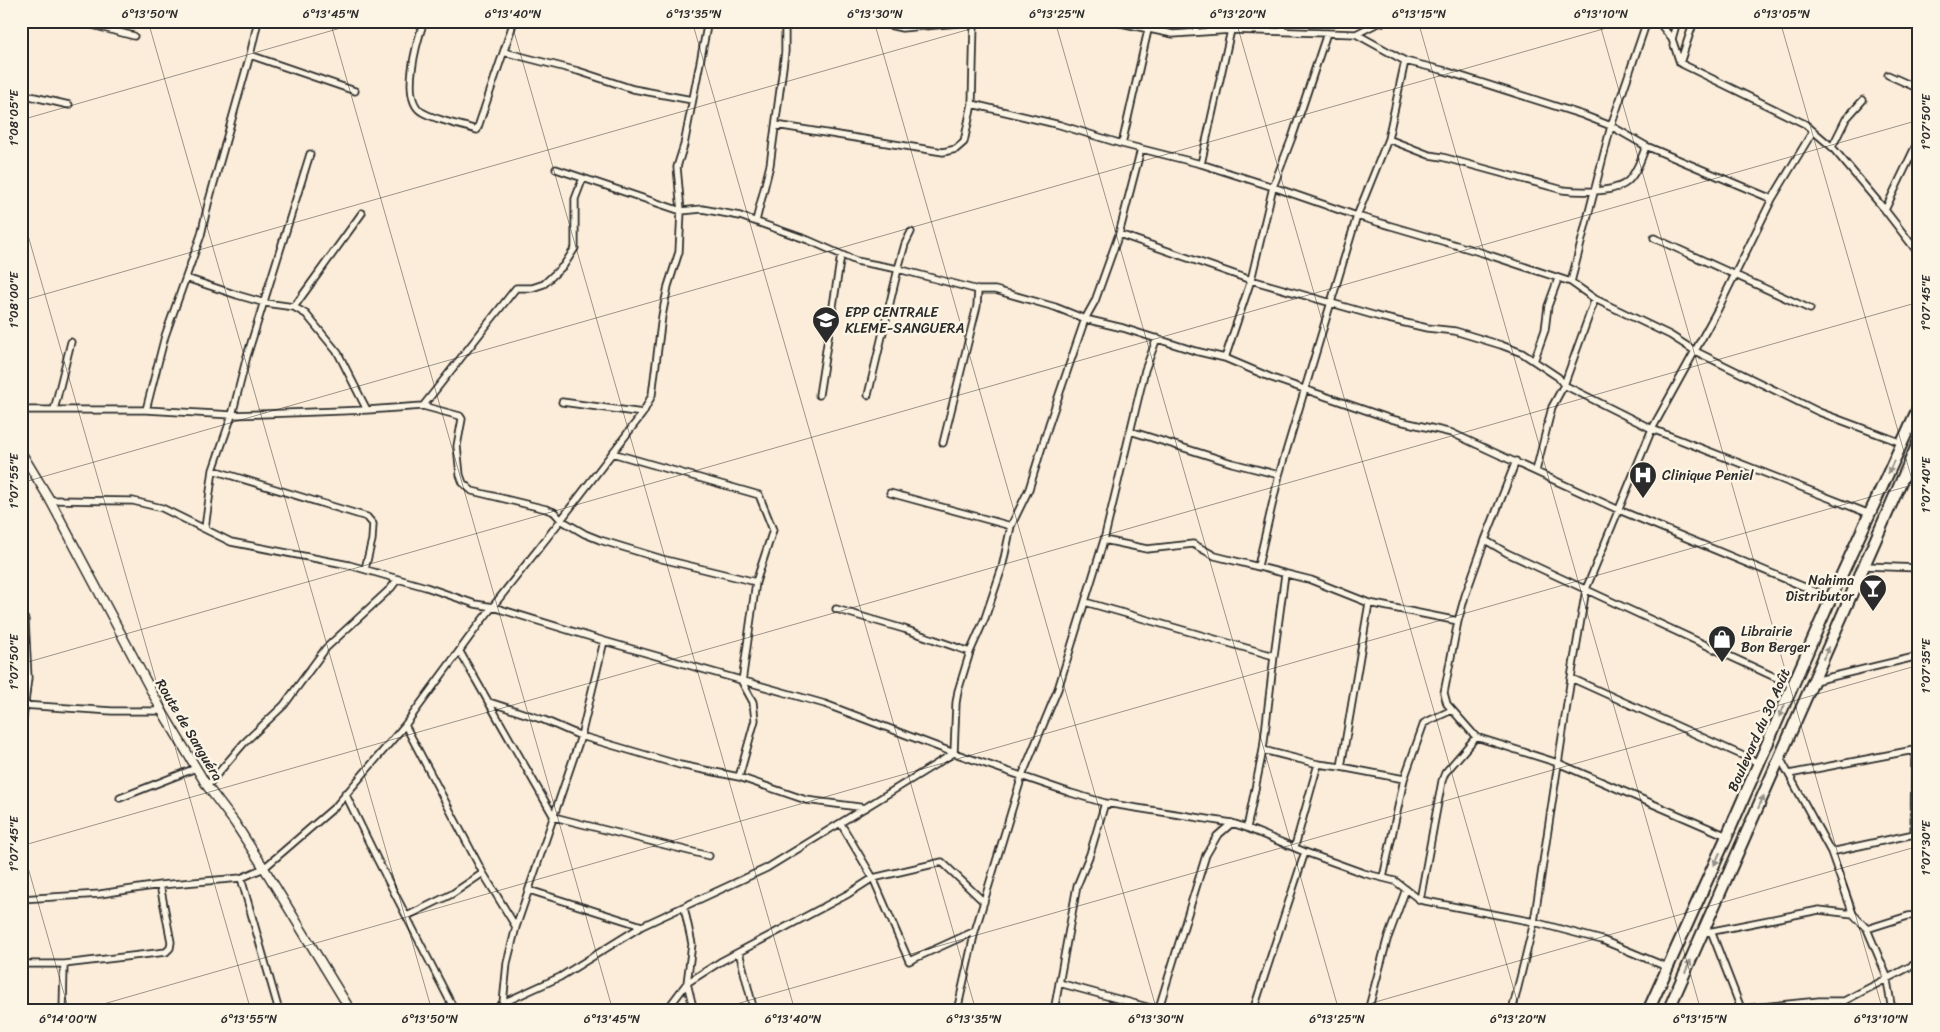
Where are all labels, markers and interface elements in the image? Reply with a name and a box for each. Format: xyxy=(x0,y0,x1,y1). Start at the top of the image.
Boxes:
text: 6°13'50"N xyxy=(122,3,179,25)
text: 6°13'45"N xyxy=(303,3,360,25)
text: 6°13'40"N xyxy=(485,3,542,25)
text: 6°13'35"N xyxy=(666,3,722,25)
text: 6°13'30"N xyxy=(847,3,903,25)
text: 6°13'25"N xyxy=(1029,3,1086,25)
text: 6°13'20"N xyxy=(1210,3,1267,25)
text: 6°13'15"N xyxy=(1392,3,1447,25)
text: 6°13'10"N xyxy=(1574,3,1629,25)
text: 6°13'05"N xyxy=(1754,3,1811,25)
text: 1°08'05"E xyxy=(3,89,25,146)
text: 1°07'50"E xyxy=(1915,93,1937,150)
text: 1°08'00"E xyxy=(3,270,25,328)
text: 1°07'45"E xyxy=(1915,274,1937,331)
place label: EPP CENTRALE KLEME-SANGUERA xyxy=(845,300,964,341)
school or university icon: EPP CENTRALE KLEME-SANGUERA xyxy=(811,305,841,344)
text: 1°07'55"E xyxy=(3,452,25,509)
text: 1°07'40"E xyxy=(1915,456,1937,513)
one-way arrow xyxy=(1887,459,1896,474)
hospital icon: Clinique Peniel xyxy=(1628,460,1658,499)
place label: Clinique Peniel xyxy=(1662,463,1754,488)
place label: Nahima Distributor xyxy=(1785,568,1855,609)
bar icon: Nahima Distributor xyxy=(1858,573,1888,612)
place label: Librairie Bon Berger xyxy=(1741,619,1811,660)
shop icon: Librairie Bon Berger xyxy=(1707,624,1737,663)
text: 1°07'50"E xyxy=(3,633,25,690)
text: 1°07'35"E xyxy=(1915,637,1937,693)
one-way arrow xyxy=(1822,646,1830,660)
street label: Boulevard du 30 Août xyxy=(1721,664,1797,796)
street label: Route de Sanguéra xyxy=(148,674,230,786)
one-way arrow xyxy=(1778,704,1786,718)
one-way arrow xyxy=(1758,795,1766,809)
text: 1°07'45"E xyxy=(3,815,25,872)
text: 1°07'30"E xyxy=(1915,819,1937,876)
one-way arrow xyxy=(1712,852,1720,866)
one-way arrow xyxy=(1685,959,1693,973)
text: 6°14'00"N xyxy=(39,1008,97,1030)
text: 6°13'55"N xyxy=(221,1008,278,1030)
text: 6°13'50"N xyxy=(402,1008,459,1030)
text: 6°13'45"N xyxy=(584,1008,641,1030)
text: 6°13'40"N xyxy=(765,1008,822,1030)
text: 6°13'35"N xyxy=(946,1008,1002,1030)
text: 6°13'30"N xyxy=(1128,1008,1184,1030)
text: 6°13'25"N xyxy=(1309,1008,1366,1030)
text: 6°13'20"N xyxy=(1490,1008,1547,1030)
text: 6°13'15"N xyxy=(1673,1008,1728,1030)
text: 6°13'10"N xyxy=(1854,1008,1909,1030)

